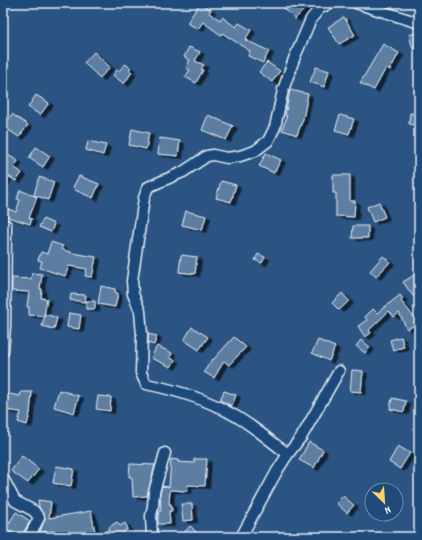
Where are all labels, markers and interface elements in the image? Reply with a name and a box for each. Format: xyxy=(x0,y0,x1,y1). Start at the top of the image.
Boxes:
north arrow xyxy=(364,482,404,522)
text: N xyxy=(381,501,393,518)

